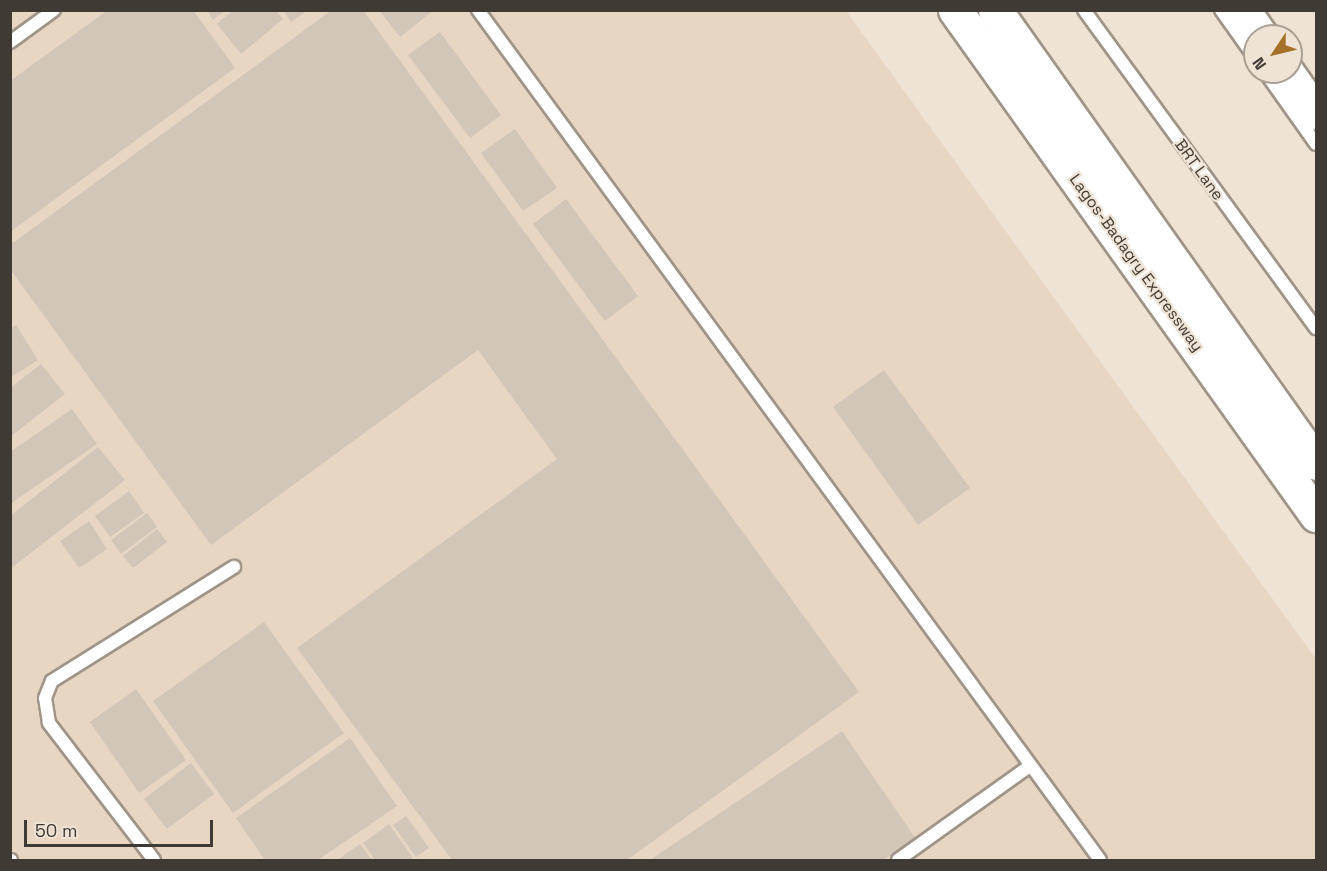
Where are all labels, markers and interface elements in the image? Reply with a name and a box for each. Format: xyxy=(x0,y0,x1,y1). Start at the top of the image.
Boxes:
north arrow xyxy=(1243,24,1303,84)
text: N xyxy=(1248,53,1271,74)
street label: BRT Lane xyxy=(1170,136,1228,204)
street label: Lagos-Badagry Expressway xyxy=(1065,170,1207,356)
scale bar xyxy=(27,808,216,846)
text: 50 m xyxy=(35,819,77,842)

